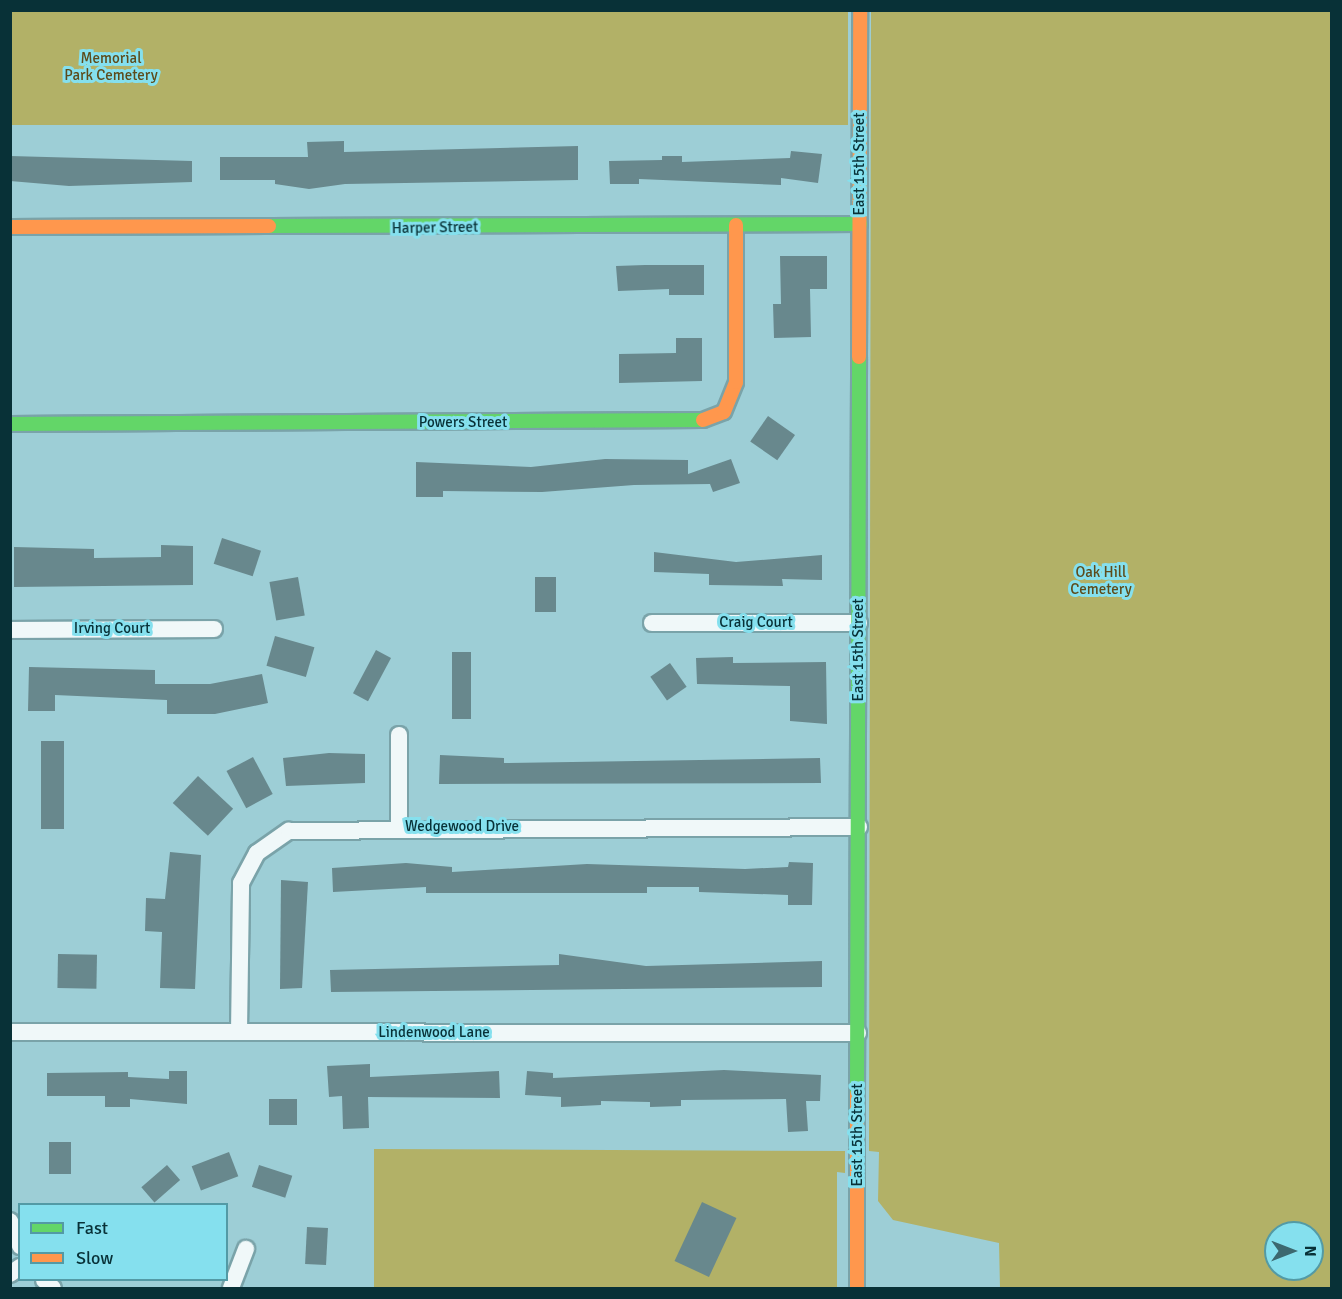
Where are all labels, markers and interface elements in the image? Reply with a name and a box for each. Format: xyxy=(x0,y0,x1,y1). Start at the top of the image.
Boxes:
park label: Memorial Park Cemetery xyxy=(64,49,158,84)
street label: East 15th Street xyxy=(851,112,869,216)
street label: Harper Street xyxy=(392,218,478,238)
street label: Powers Street xyxy=(419,414,507,432)
park label: Oak Hill Cemetery xyxy=(1070,563,1132,598)
street label: East 15th Street xyxy=(850,598,868,702)
street label: Craig Court xyxy=(719,614,793,632)
street label: Irving Court xyxy=(74,620,150,638)
street label: Wedgewood Drive xyxy=(405,818,519,836)
street label: Lindenwood Lane xyxy=(378,1024,490,1042)
street label: East 15th Street xyxy=(849,1083,867,1187)
legend xyxy=(18,1203,228,1281)
text: Fast xyxy=(76,1217,108,1239)
north arrow xyxy=(1264,1221,1324,1281)
text: N xyxy=(1300,1245,1320,1257)
text: Slow xyxy=(76,1247,113,1269)

